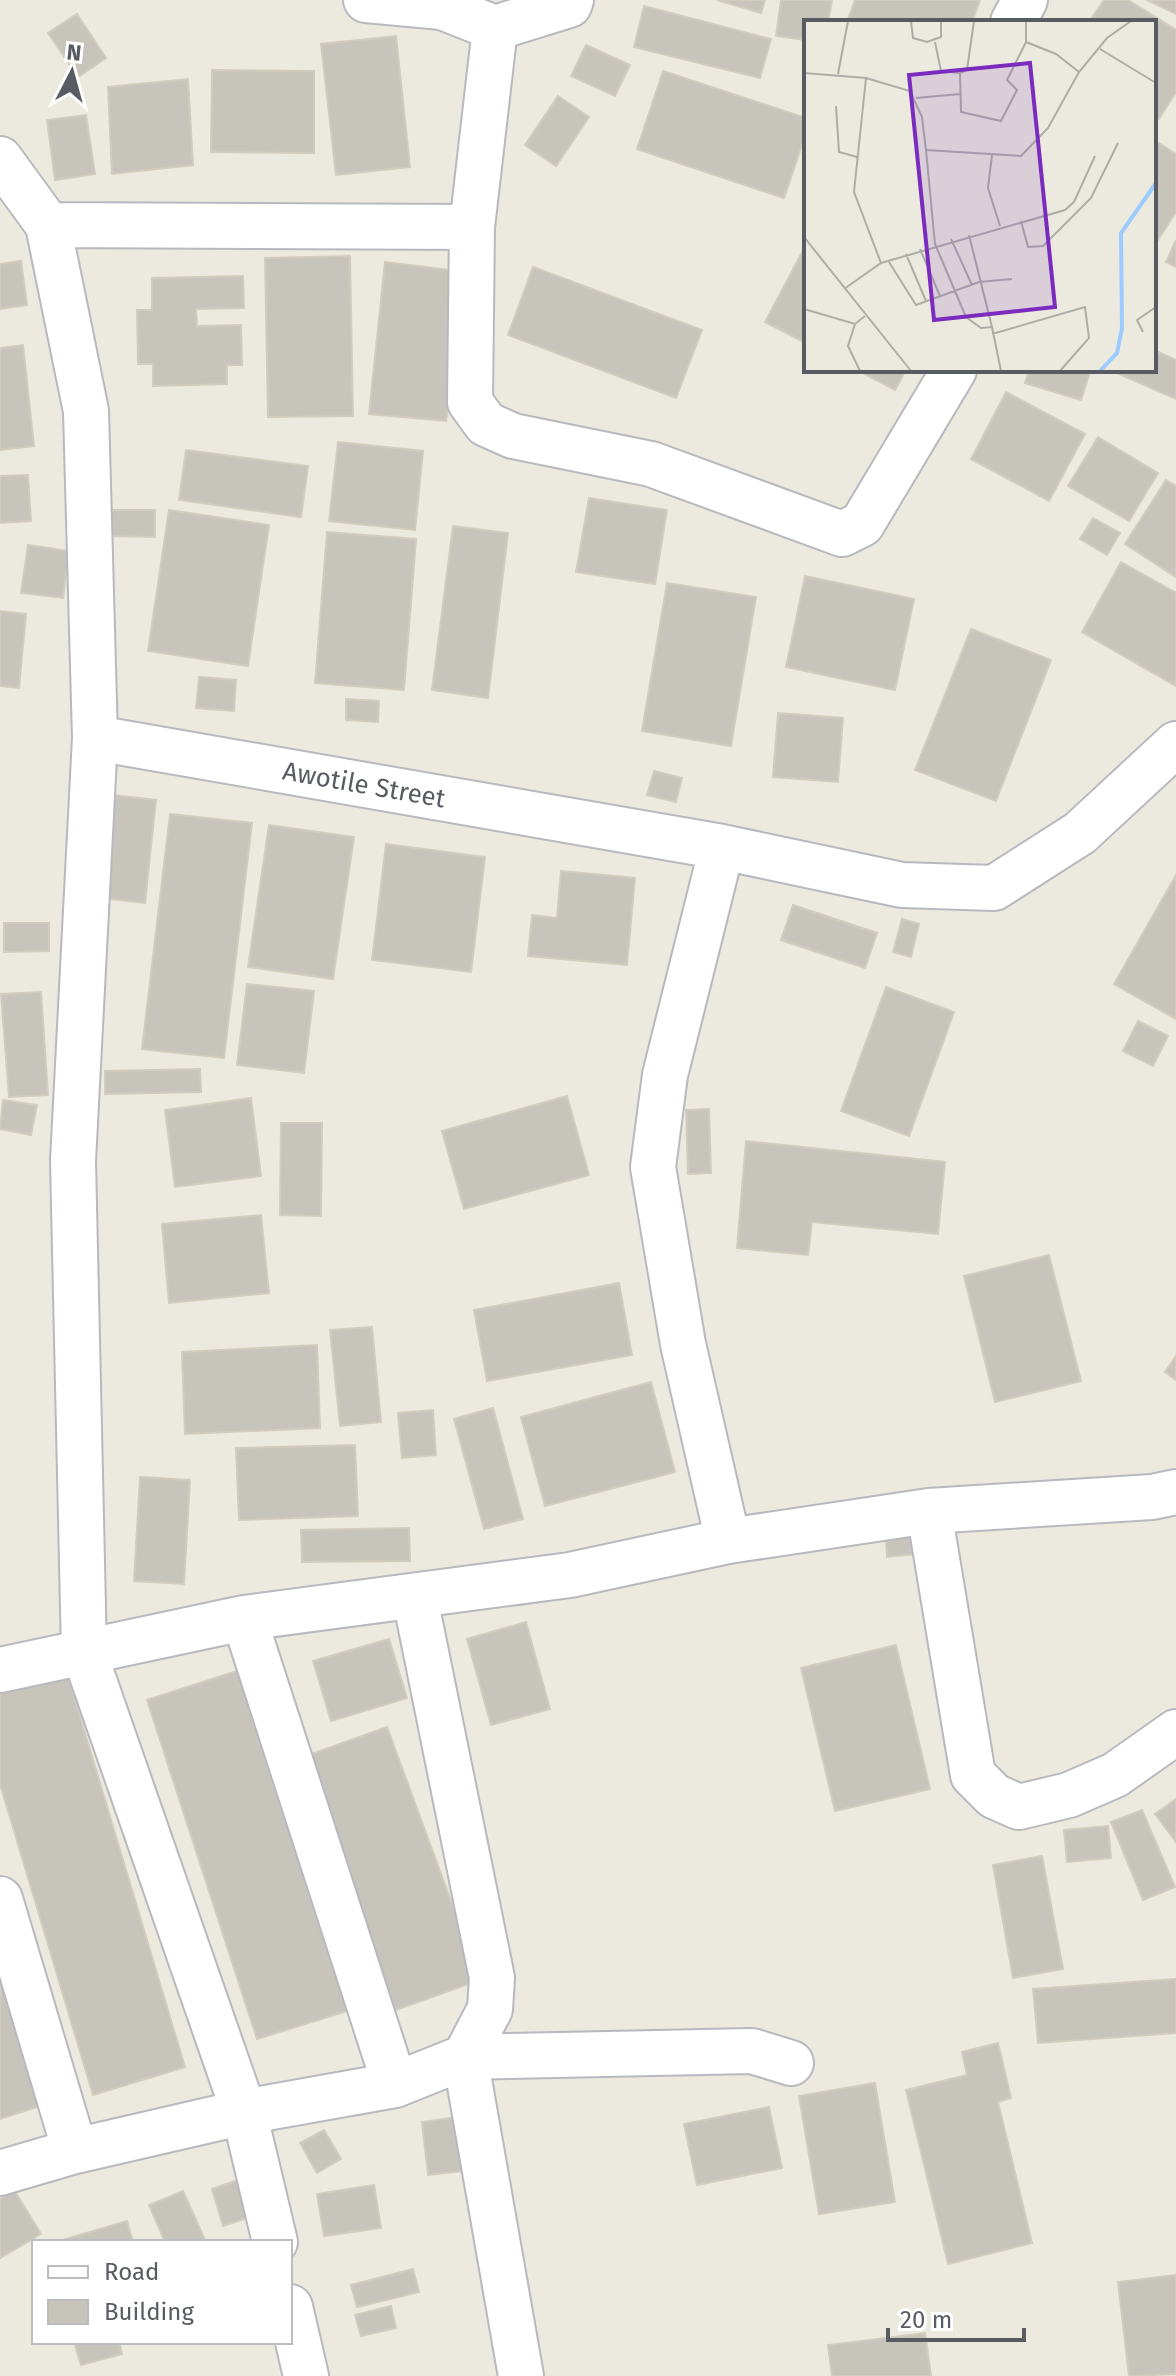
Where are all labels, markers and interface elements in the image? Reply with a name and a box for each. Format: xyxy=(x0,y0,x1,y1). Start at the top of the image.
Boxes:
inset map xyxy=(804,20,1156,372)
north arrow xyxy=(32,32,112,112)
text: N xyxy=(65,38,83,67)
street label: Awotile Street xyxy=(280,755,448,815)
legend xyxy=(32,2240,292,2344)
text: Road xyxy=(104,2258,159,2286)
scale bar xyxy=(888,2292,1024,2342)
text: Building xyxy=(104,2298,194,2326)
text: 20 m xyxy=(900,2306,952,2334)

